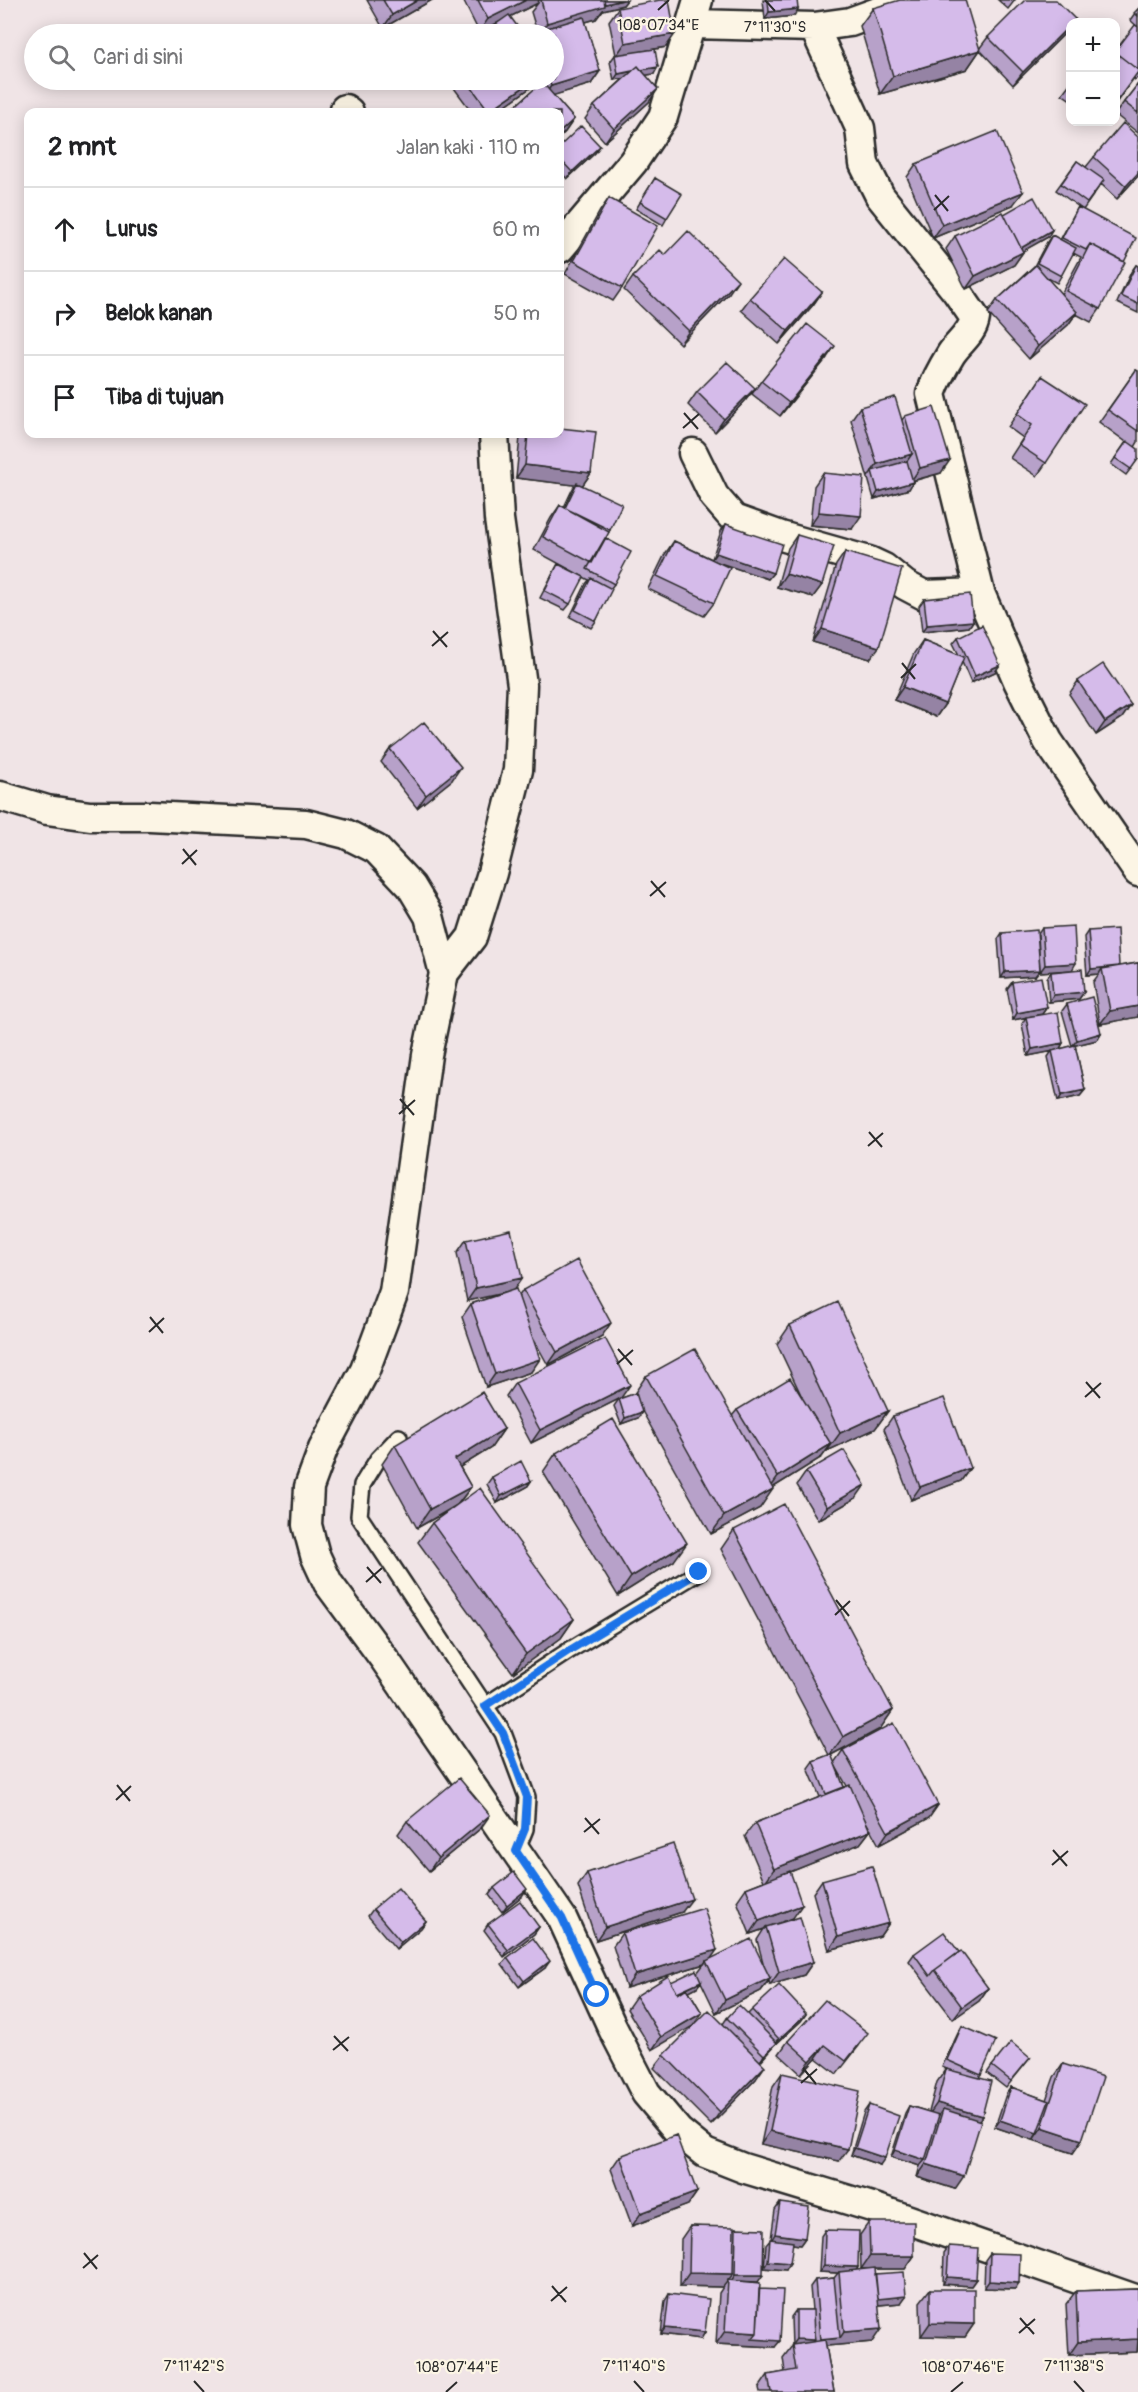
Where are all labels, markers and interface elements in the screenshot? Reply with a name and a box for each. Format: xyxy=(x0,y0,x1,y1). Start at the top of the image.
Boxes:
text: 108°07'34"E xyxy=(617,16,699,35)
text: 7°11'30"S xyxy=(744,18,806,37)
map controls xyxy=(1066,18,1120,126)
button: + xyxy=(1066,18,1120,72)
search box xyxy=(24,24,564,90)
icon: search xyxy=(45,41,78,74)
text: Cari di sini xyxy=(93,43,183,71)
button: − xyxy=(1066,72,1120,126)
text: 2 mnt xyxy=(48,131,116,163)
text: Jalan kaki · 110 m xyxy=(396,135,540,160)
icon: ahead xyxy=(48,213,81,246)
text: Lurus xyxy=(105,215,157,243)
text: 60 m xyxy=(493,217,540,242)
icon: right xyxy=(48,297,81,330)
text: Belok kanan xyxy=(105,299,213,327)
text: 50 m xyxy=(493,301,540,326)
icon: arrive xyxy=(48,381,81,414)
text: Tiba di tujuan xyxy=(105,383,224,411)
route end xyxy=(685,1558,711,1584)
route start xyxy=(583,1981,609,2007)
text: 7°11'42"S xyxy=(163,2357,225,2376)
text: 7°11'40"S xyxy=(603,2357,666,2376)
text: 7°11'38"S xyxy=(1044,2357,1104,2376)
text: 108°07'44"E xyxy=(416,2358,499,2377)
text: 108°07'46"E xyxy=(922,2358,1005,2377)

